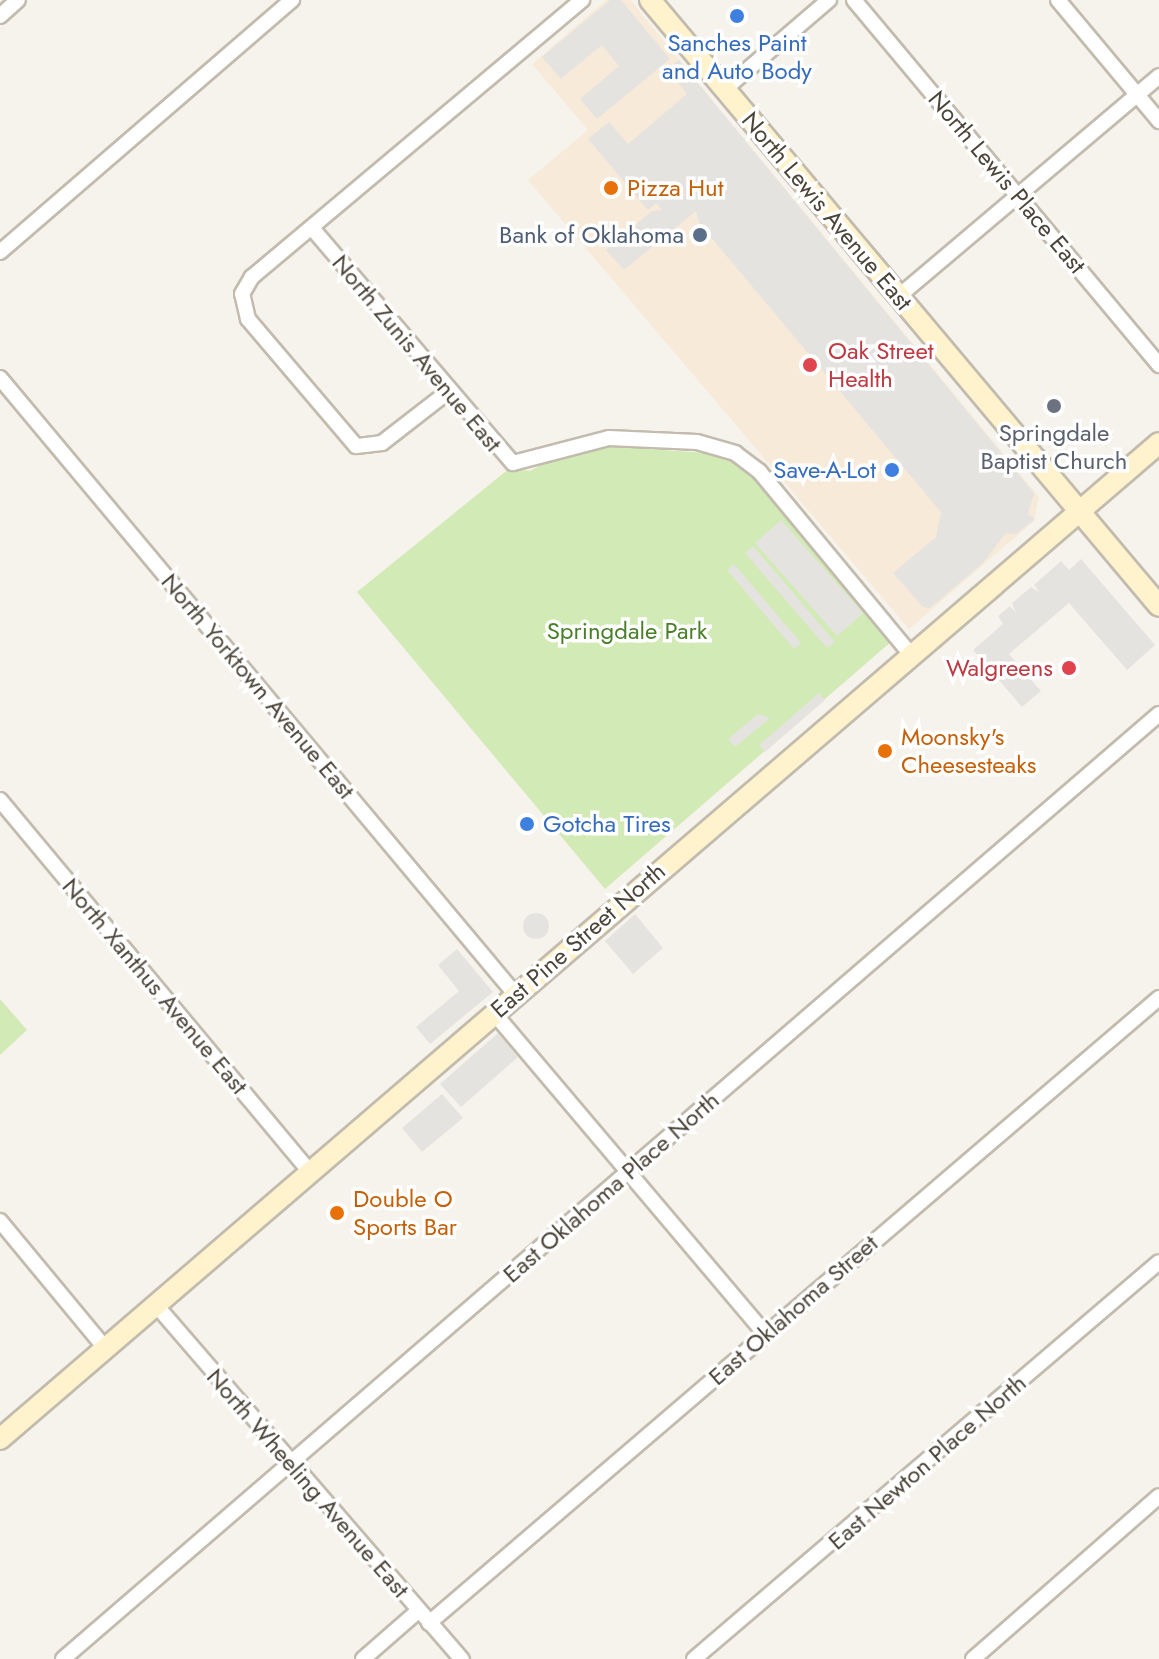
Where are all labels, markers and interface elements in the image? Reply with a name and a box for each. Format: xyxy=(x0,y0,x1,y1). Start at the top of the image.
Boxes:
marker: Sanches Paint and Auto Body xyxy=(728,7,746,25)
place label: Sanches Paint and Auto Body xyxy=(662,29,812,85)
street label: North Lewis Place East xyxy=(922,85,1092,279)
street label: North Lewis Avenue East xyxy=(736,106,918,316)
place label: Pizza Hut xyxy=(627,174,723,202)
marker: Pizza Hut xyxy=(602,179,620,197)
place label: Bank of Oklahoma xyxy=(499,221,684,249)
marker: Bank of Oklahoma xyxy=(691,226,709,244)
street label: North Zunis Avenue East xyxy=(326,249,508,457)
place label: Oak Street Health xyxy=(828,337,934,393)
marker: Oak Street Health xyxy=(799,354,821,376)
marker: Springdale Baptist Church xyxy=(1045,397,1063,415)
place label: Springdale Baptist Church xyxy=(981,419,1127,475)
place label: Save-A-Lot xyxy=(773,456,876,484)
marker: Save-A-Lot xyxy=(883,461,901,479)
street label: North Yorktown Avenue East xyxy=(155,567,361,805)
park label: Springdale Park xyxy=(547,617,707,645)
place label: Walgreens xyxy=(946,654,1053,682)
marker: Walgreens xyxy=(1060,659,1078,677)
place label: Moonsky's Cheesesteaks xyxy=(901,723,1036,779)
marker: Moonsky's Cheesesteaks xyxy=(876,742,894,760)
place label: Gotcha Tires xyxy=(543,810,671,838)
marker: Gotcha Tires xyxy=(518,815,536,833)
street label: East Pine Street North xyxy=(485,856,671,1024)
street label: North Xanthus Avenue East xyxy=(56,872,254,1100)
street label: East Oklahoma Place North xyxy=(497,1085,725,1289)
place label: Double O Sports Bar xyxy=(353,1185,457,1241)
marker: Double O Sports Bar xyxy=(328,1204,346,1222)
street label: East Oklahoma Street xyxy=(703,1229,883,1391)
street label: North Wheeling Avenue East xyxy=(201,1363,415,1603)
street label: East Newton Place North xyxy=(822,1368,1032,1556)

